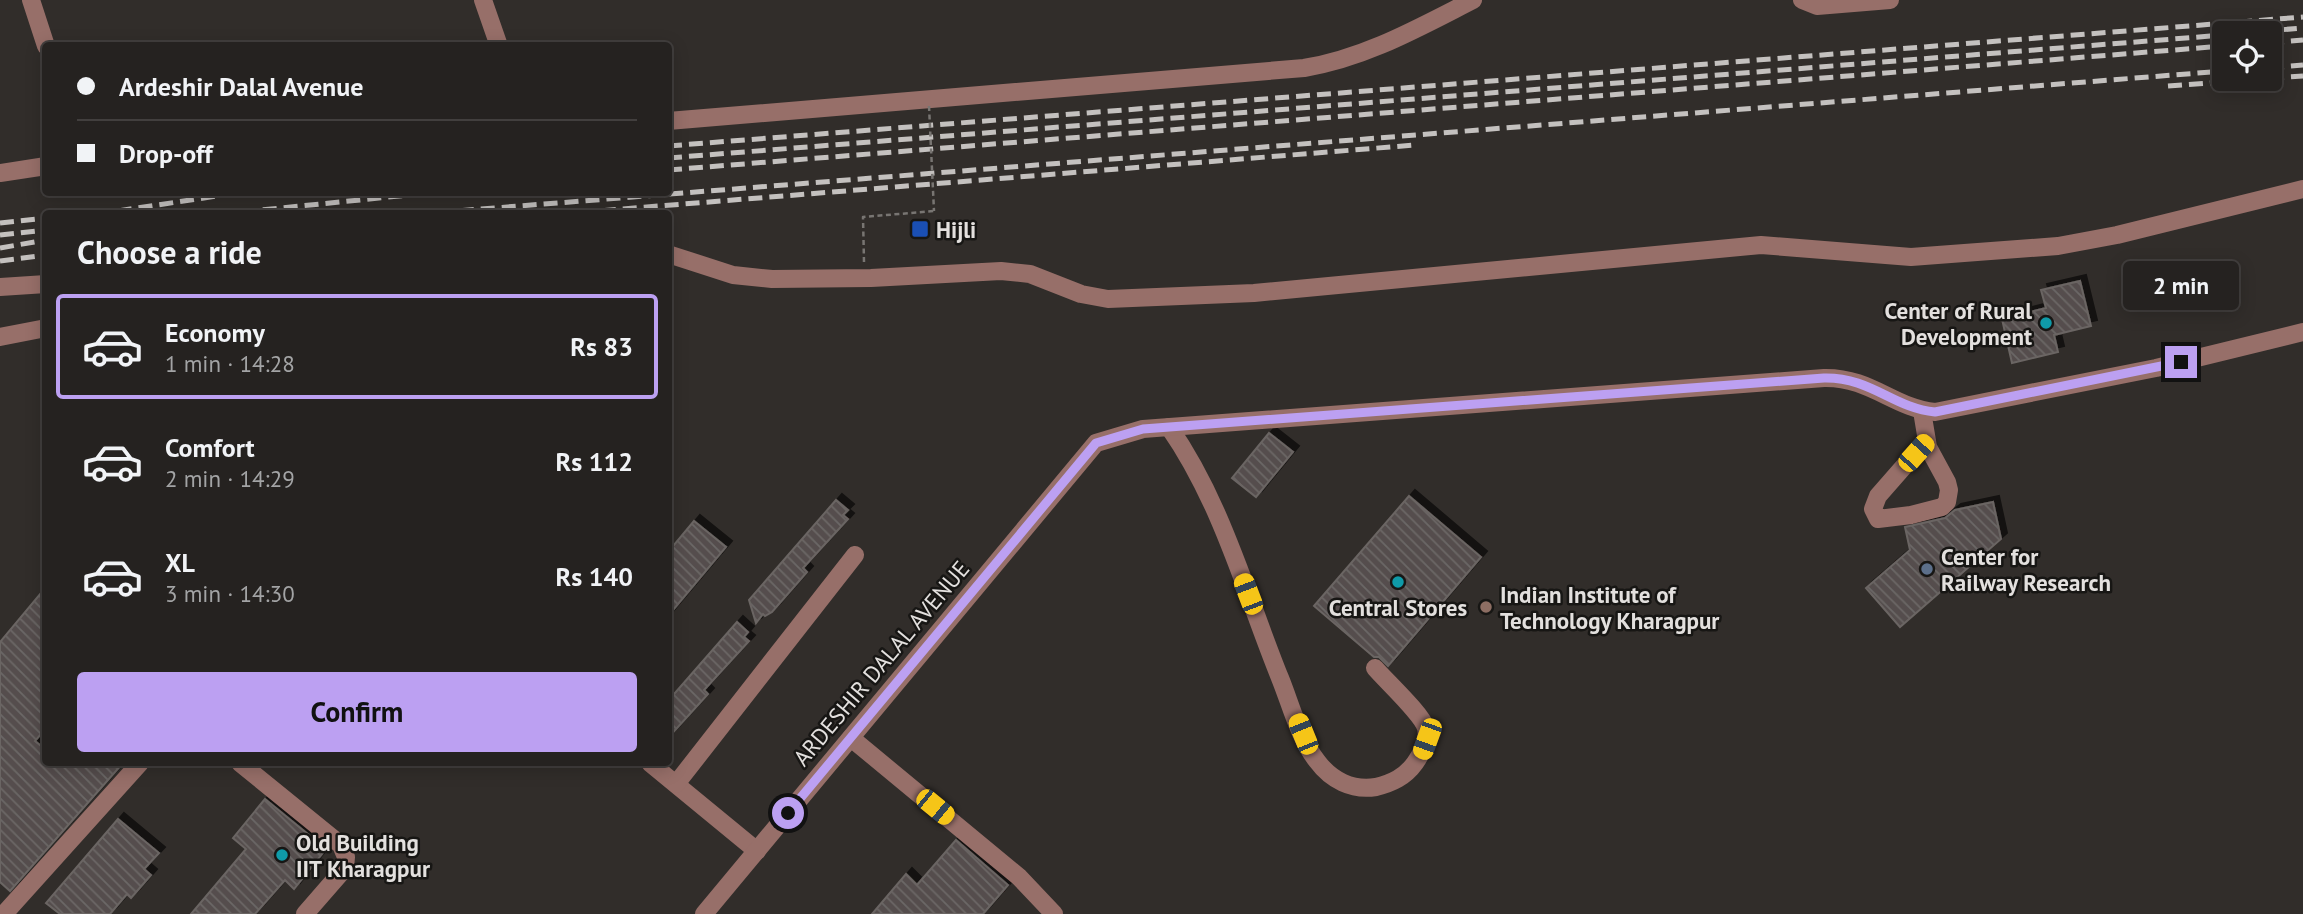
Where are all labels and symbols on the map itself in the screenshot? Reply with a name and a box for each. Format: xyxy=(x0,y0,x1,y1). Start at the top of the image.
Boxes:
place label: Hijli xyxy=(936,215,976,244)
marker: Hijli xyxy=(910,219,930,239)
callout: 2 min xyxy=(2123,260,2239,310)
place label: Center of Rural Development xyxy=(1885,296,2032,351)
marker: Center of Rural Development xyxy=(2038,315,2054,331)
route end xyxy=(2165,346,2197,378)
car xyxy=(1895,430,1938,476)
place label: Center for Railway Research xyxy=(1941,542,2111,597)
street label: ARDESHIR DALAL AVENUE xyxy=(787,554,975,772)
marker: Center for Railway Research xyxy=(1919,561,1935,577)
car xyxy=(1231,571,1266,617)
marker: Central Stores xyxy=(1390,574,1406,590)
place label: Indian Institute of Technology Kharagpur xyxy=(1500,580,1720,635)
place label: Central Stores xyxy=(1329,593,1467,622)
marker: Indian Institute of Technology Kharagpur xyxy=(1478,599,1494,615)
car xyxy=(1286,711,1321,757)
car xyxy=(1410,716,1445,762)
car xyxy=(913,786,958,828)
route start xyxy=(772,797,804,829)
place label: Old Building IIT Kharagpur xyxy=(296,828,431,883)
marker: Old Building IIT Kharagpur xyxy=(274,847,290,863)

